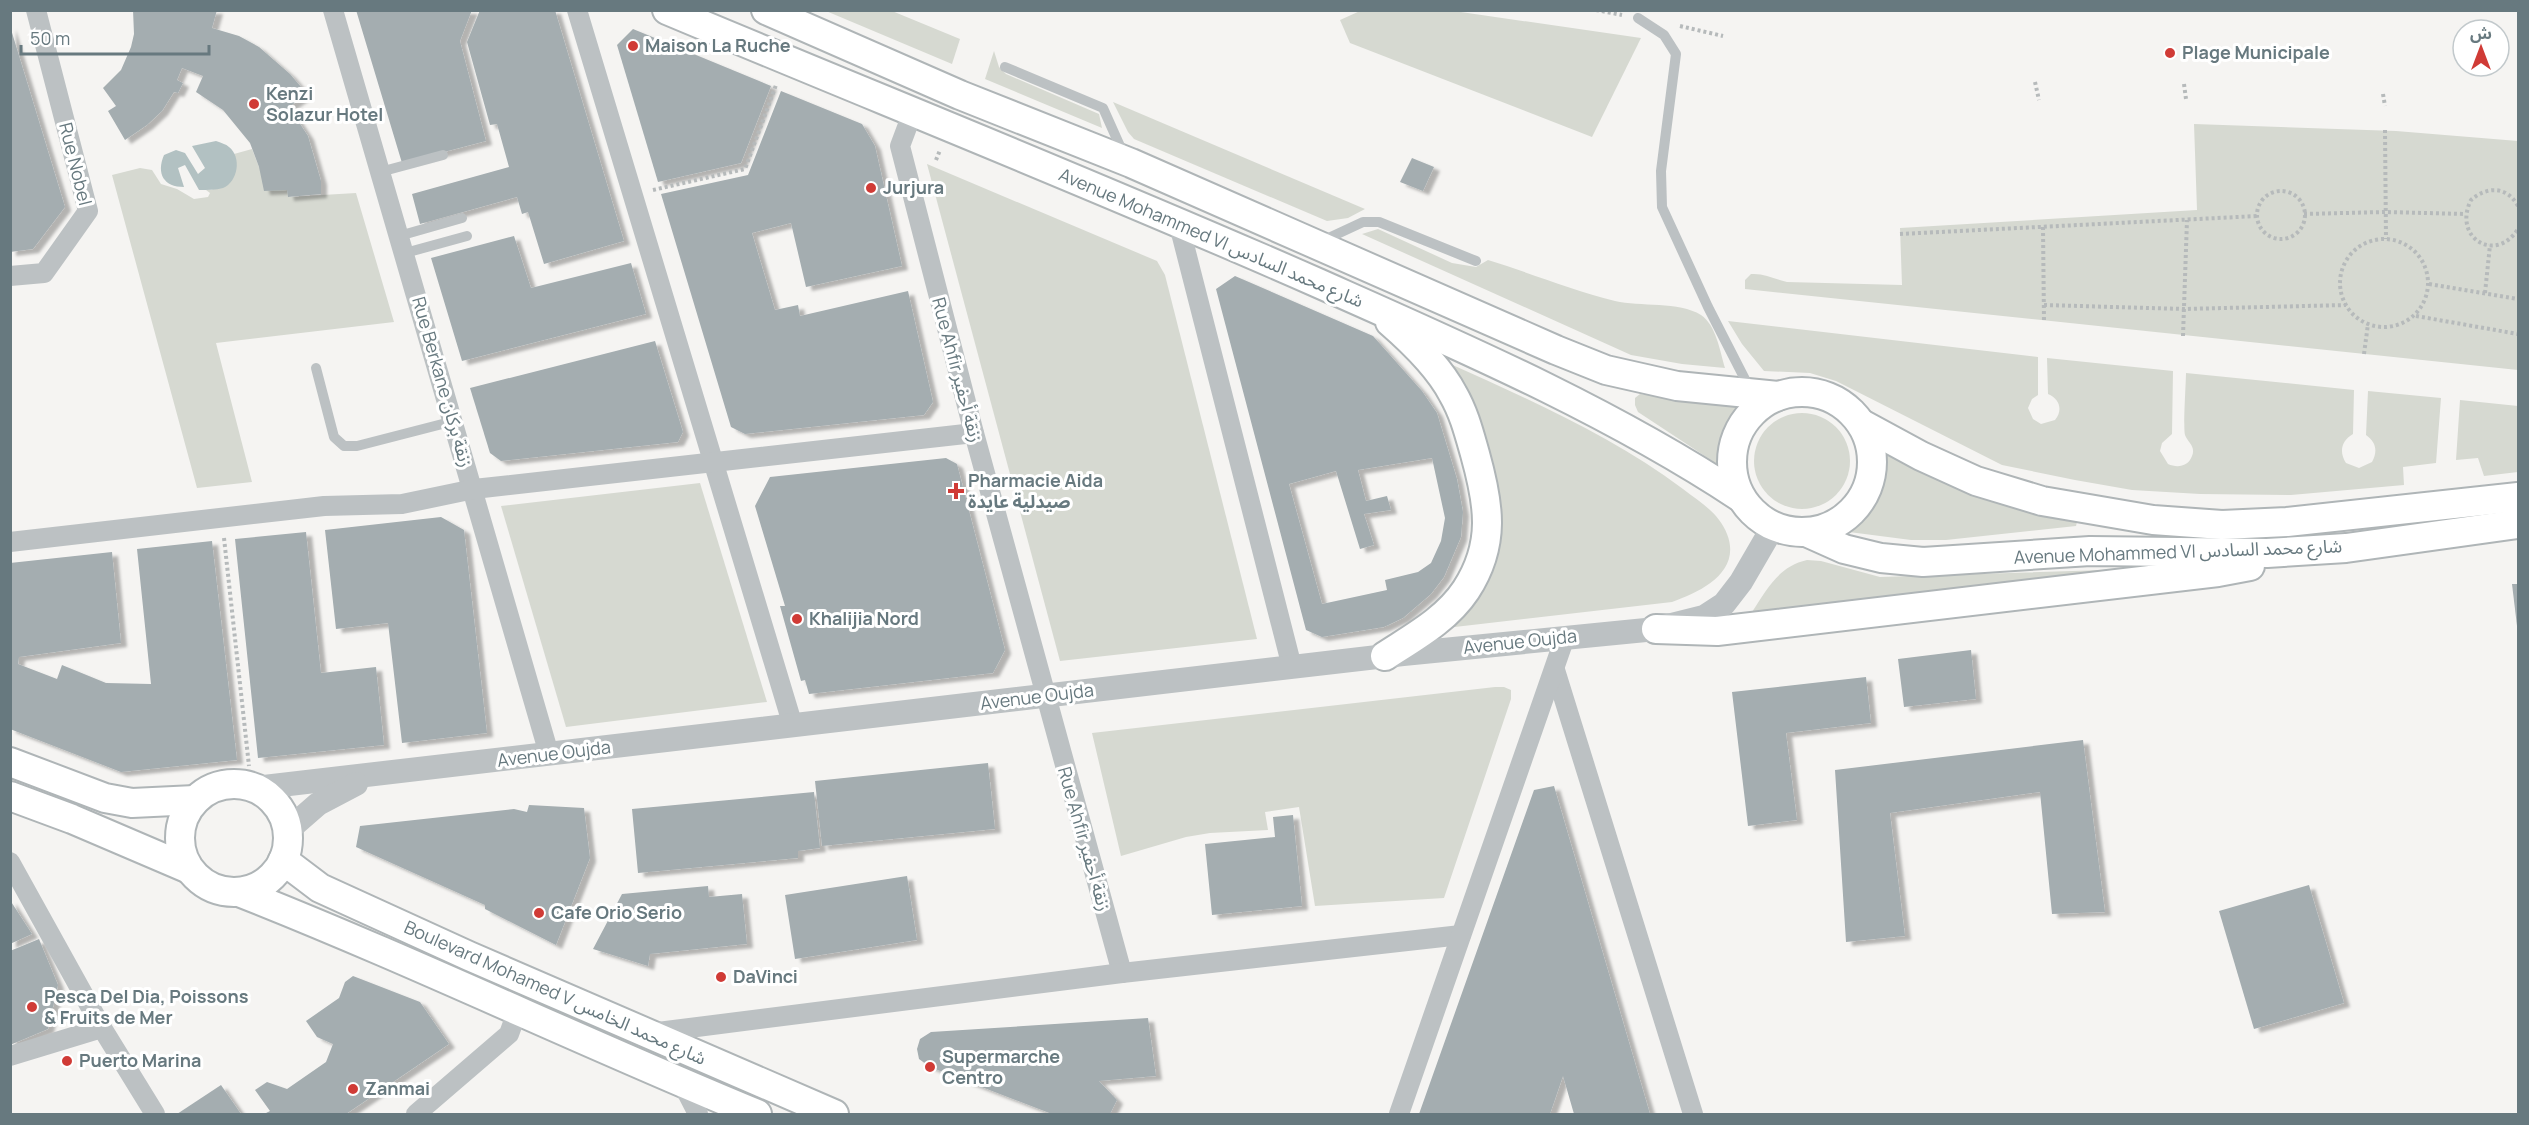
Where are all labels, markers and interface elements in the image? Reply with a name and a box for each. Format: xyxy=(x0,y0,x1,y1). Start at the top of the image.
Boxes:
scale bar xyxy=(21,18,208,56)
north arrow xyxy=(2451,18,2511,78)
text: ش xyxy=(2470,22,2492,44)
text: 50 m xyxy=(30,26,70,50)
place label: Maison La Ruche xyxy=(645,33,791,57)
marker: Maison La Ruche xyxy=(626,39,640,53)
place label: Plage Municipale xyxy=(2182,40,2330,64)
marker: Plage Municipale xyxy=(2163,46,2177,60)
place label: Kenzi Solazur Hotel xyxy=(266,81,383,126)
marker: Kenzi Solazur Hotel xyxy=(247,97,261,111)
street label: Rue Nobel xyxy=(54,120,98,208)
street label: Avenue Mohammed VI شارع محمد السادس xyxy=(1054,162,1367,315)
place label: Jurjura xyxy=(883,175,944,199)
marker: Jurjura xyxy=(864,181,878,195)
street label: Rue Berkane زنقة بركان xyxy=(407,294,479,470)
street label: Rue Ahfir زنقة أحفير xyxy=(927,295,989,445)
place label: Pharmacie Aida صيدلية عايدة xyxy=(968,468,1103,513)
marker: Pharmacie Aida صيدلية عايدة xyxy=(949,484,963,498)
street label: Avenue Mohammed VI شارع محمد السادس xyxy=(2013,533,2343,572)
place label: Khalijia Nord xyxy=(809,606,919,630)
marker: Khalijia Nord xyxy=(790,612,804,626)
street label: Avenue Oujda xyxy=(1462,623,1578,659)
street label: Avenue Oujda xyxy=(979,677,1095,715)
street label: Avenue Oujda xyxy=(496,734,612,772)
street label: Rue Ahfir زنقة أحفير xyxy=(1053,764,1117,914)
place label: Cafe Orio Serio xyxy=(551,900,682,924)
marker: Cafe Orio Serio xyxy=(532,906,546,920)
street label: Boulevard Mohamed V شارع محمد الخامس xyxy=(399,914,710,1072)
place label: DaVinci xyxy=(733,964,798,988)
marker: DaVinci xyxy=(714,970,728,984)
place label: Pesca Del Dia, Poissons & Fruits de Mer xyxy=(44,984,249,1029)
marker: Pesca Del Dia, Poissons & Fruits de Mer xyxy=(25,1000,39,1014)
place label: Supermarche Centro xyxy=(942,1044,1060,1089)
place label: Puerto Marina xyxy=(79,1048,201,1072)
marker: Puerto Marina xyxy=(60,1054,74,1068)
marker: Supermarche Centro xyxy=(923,1060,937,1074)
place label: Zanmai xyxy=(365,1076,430,1100)
marker: Zanmai xyxy=(346,1082,360,1096)

